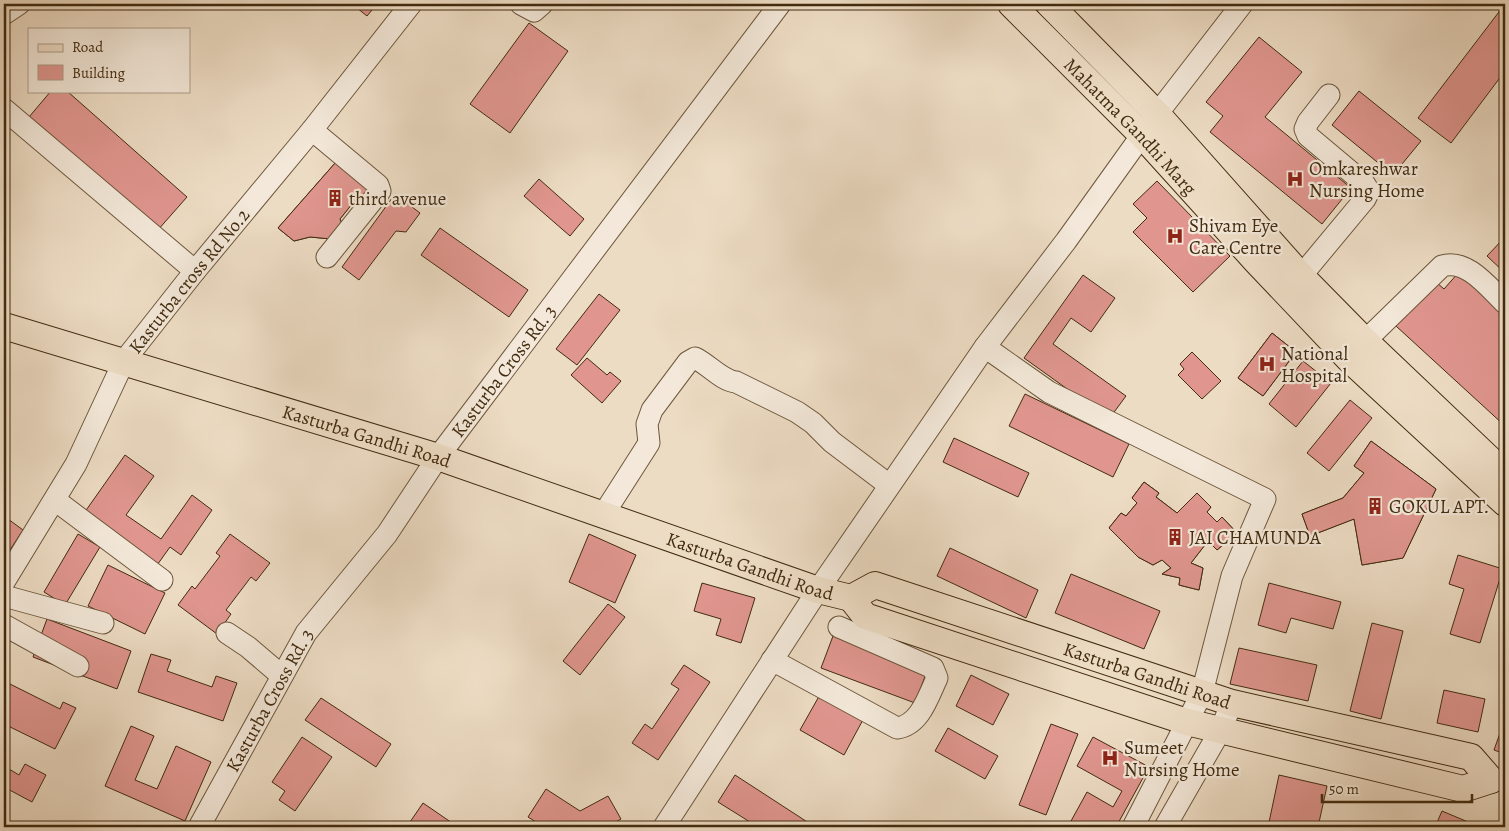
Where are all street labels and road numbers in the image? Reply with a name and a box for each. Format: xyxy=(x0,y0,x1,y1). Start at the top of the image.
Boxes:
street label: Mahatma Gandhi Marg xyxy=(1058,52,1202,201)
street label: Kasturba cross Rd No.2 xyxy=(123,203,256,359)
street label: Kasturba Cross Rd. 3 xyxy=(445,300,563,443)
street label: Kasturba Gandhi Road xyxy=(279,399,455,475)
street label: Kasturba Gandhi Road xyxy=(663,526,837,607)
street label: Kasturba Cross Rd. 3 xyxy=(220,624,320,777)
street label: Kasturba Gandhi Road xyxy=(1060,636,1235,716)

